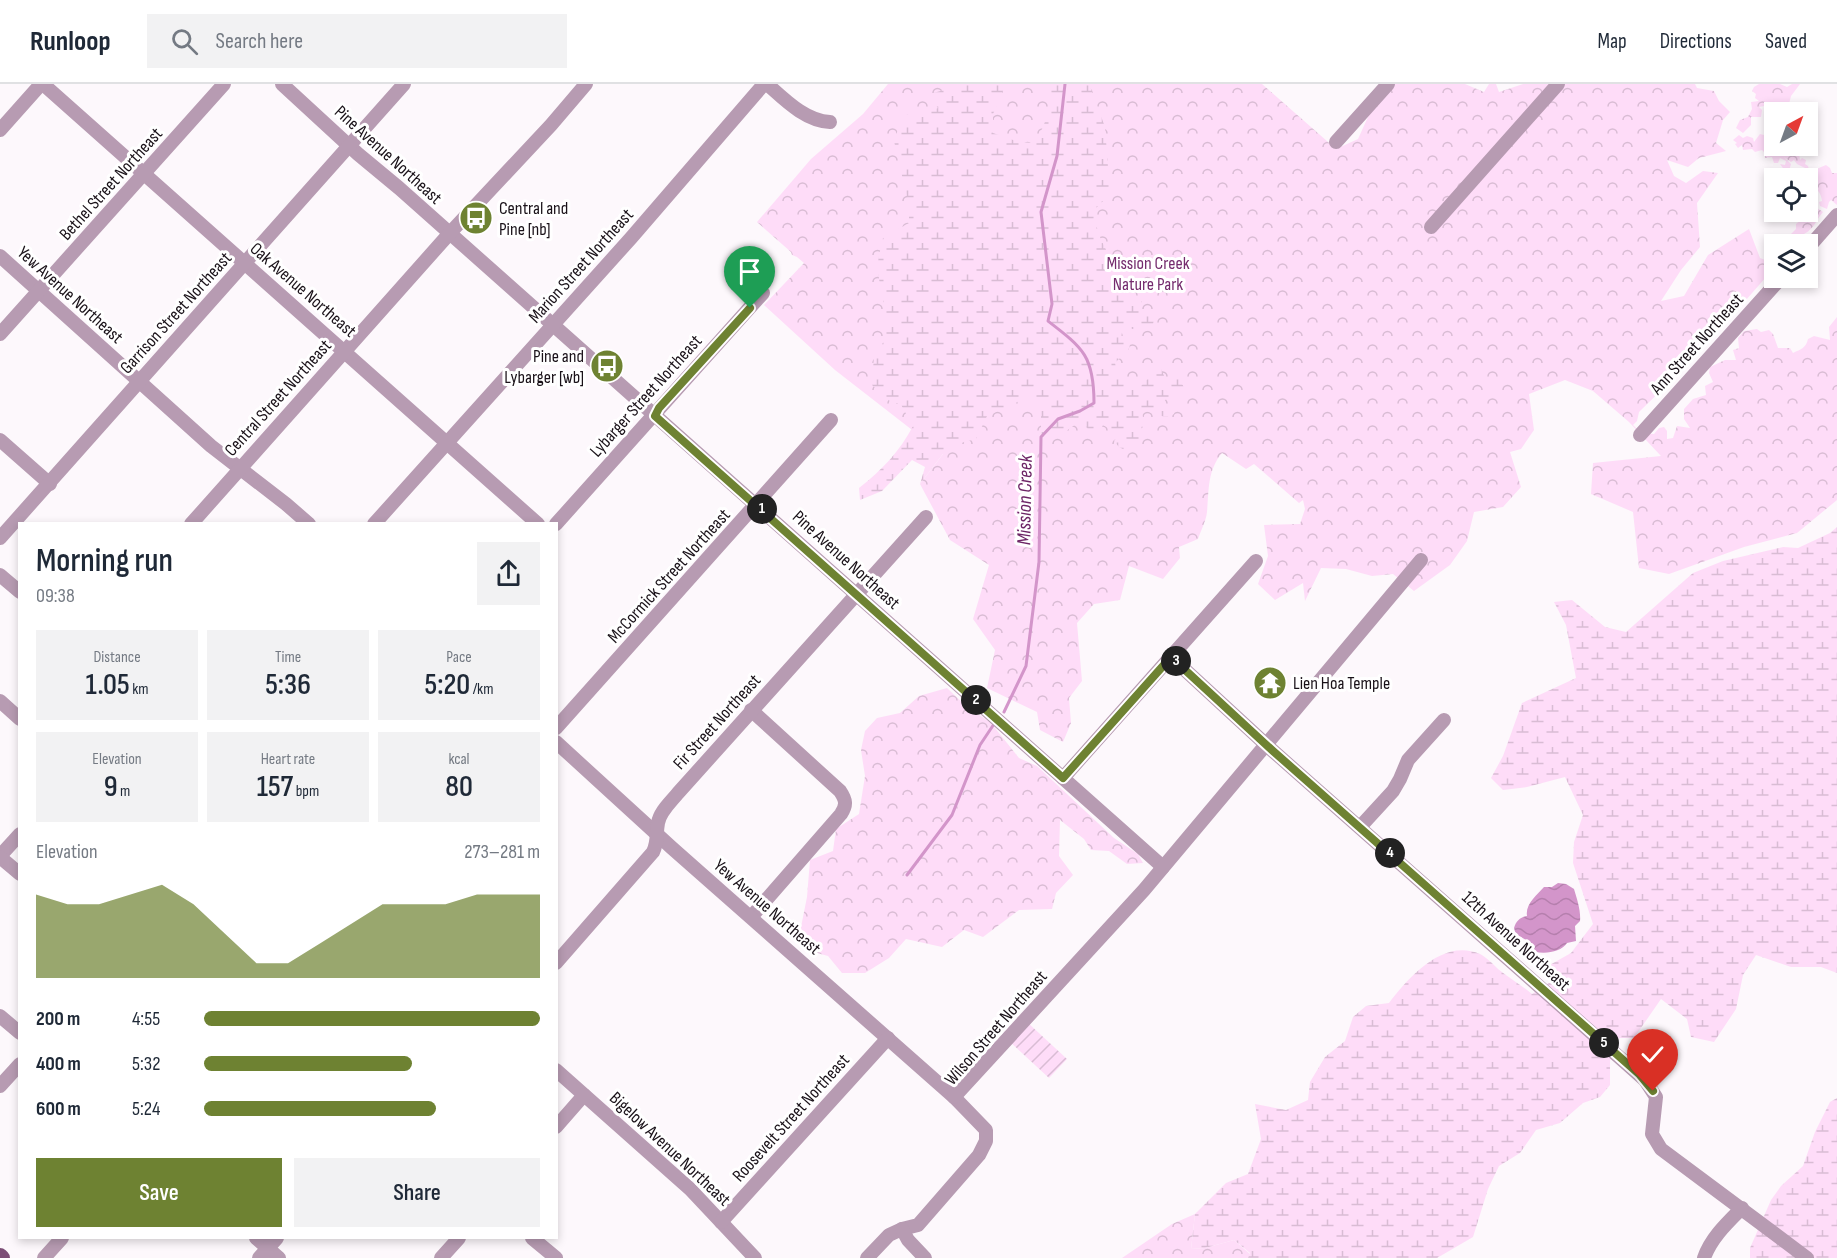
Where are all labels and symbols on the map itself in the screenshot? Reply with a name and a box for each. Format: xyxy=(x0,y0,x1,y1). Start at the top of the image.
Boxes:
street label: Pine Avenue Northeast xyxy=(330,101,446,209)
north arrow xyxy=(1764,102,1818,156)
street label: Bethel Street Northeast xyxy=(55,123,167,245)
place label: Central and Pine [nb] xyxy=(499,198,568,240)
bus stop icon: Central and Pine [nb] xyxy=(458,200,494,236)
street label: Marion Street Northeast xyxy=(524,204,638,327)
street label: Oak Avenue Northeast xyxy=(246,238,361,342)
street label: Yew Avenue Northeast xyxy=(13,242,128,348)
pin xyxy=(724,246,775,308)
street label: Garrison Street Northeast xyxy=(116,248,236,378)
park label: Mission Creek Nature Park xyxy=(1106,253,1190,295)
street label: Ann Street Northeast xyxy=(1646,289,1748,400)
street label: Lybarger Street Northeast xyxy=(586,330,707,461)
street label: Central Street Northeast xyxy=(220,335,336,461)
place label: Pine and Lybarger [wb] xyxy=(504,346,584,388)
bus stop icon: Pine and Lybarger [wb] xyxy=(589,348,625,384)
water label: Mission Creek xyxy=(1012,454,1038,545)
pin: 1 xyxy=(747,494,777,524)
street label: McCormick Street Northeast xyxy=(603,504,735,647)
street label: Pine Avenue Northeast xyxy=(788,506,904,614)
pin: 3 xyxy=(1161,646,1191,676)
temple icon: Lien Hoa Temple xyxy=(1252,665,1288,701)
street label: Fir Street Northeast xyxy=(669,670,766,774)
place label: Lien Hoa Temple xyxy=(1293,673,1390,694)
pin: 2 xyxy=(961,685,991,715)
pin: 4 xyxy=(1375,838,1405,868)
street label: Yew Avenue Northeast xyxy=(709,855,825,960)
street label: 12th Avenue Northeast xyxy=(1458,887,1575,995)
street label: Wilson Street Northeast xyxy=(940,966,1052,1090)
pin: 5 xyxy=(1589,1028,1619,1058)
pin xyxy=(1627,1029,1678,1091)
street label: Roosevelt Street Northeast xyxy=(728,1049,854,1186)
street label: Bigelow Avenue Northeast xyxy=(605,1088,735,1211)

